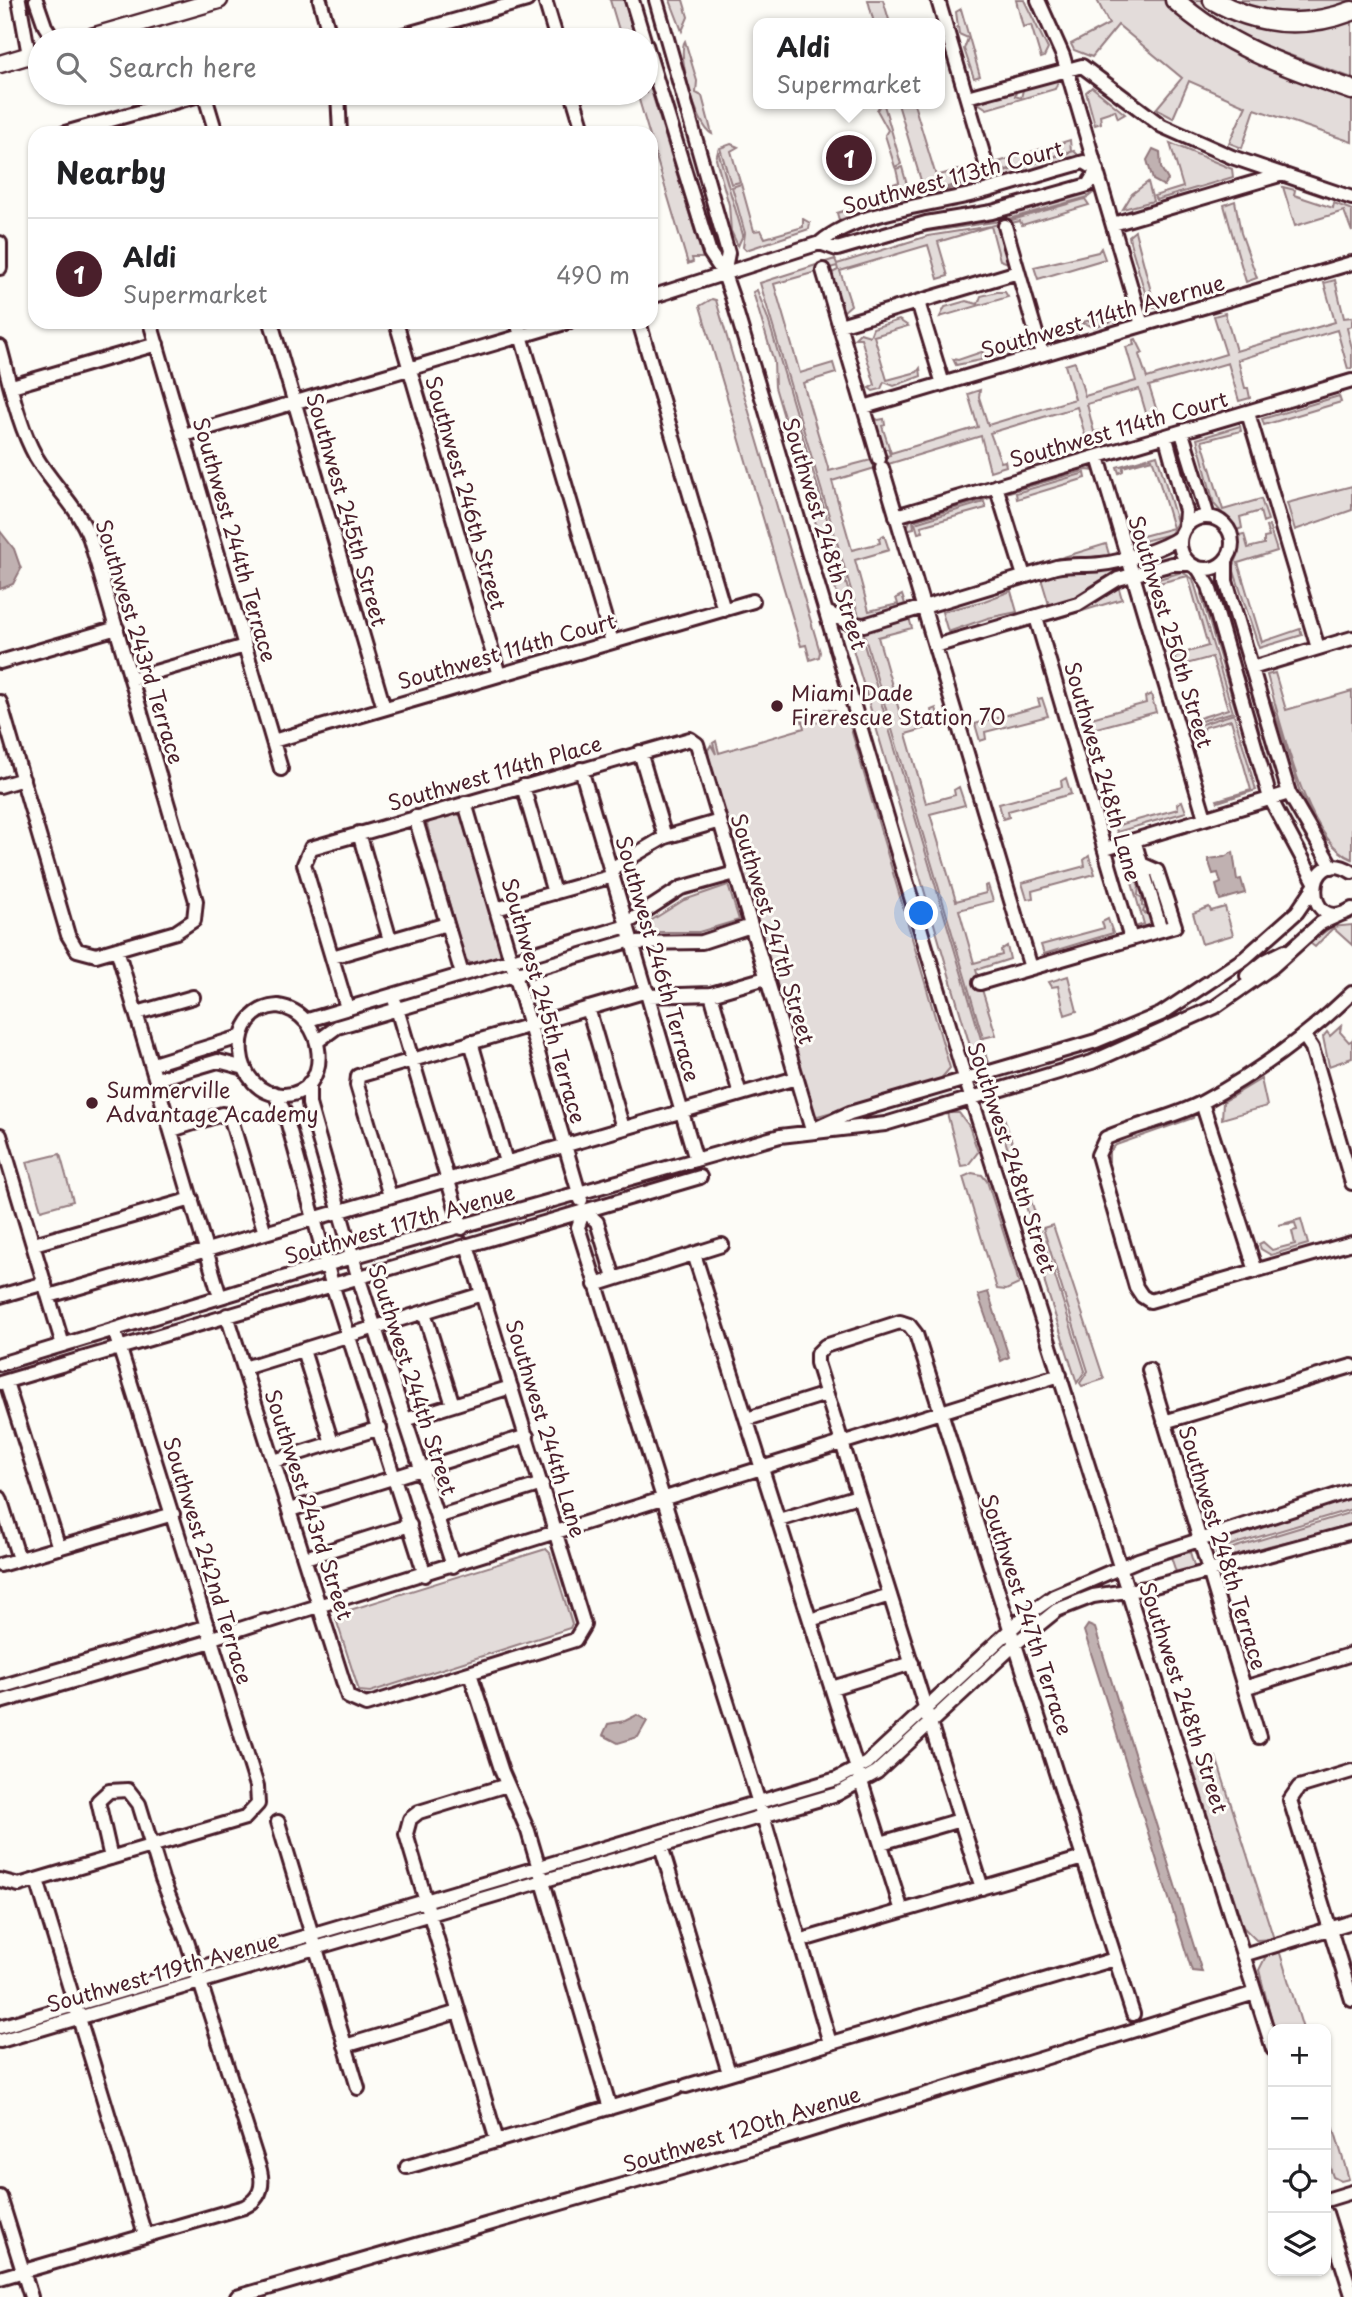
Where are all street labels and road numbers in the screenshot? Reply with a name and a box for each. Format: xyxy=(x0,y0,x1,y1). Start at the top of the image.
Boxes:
street label: Southwest 113th Court xyxy=(840,136,1066,220)
street label: Southwest 114th Avernue xyxy=(977,265,1228,365)
street label: Southwest 246th Street xyxy=(418,372,516,613)
street label: Southwest 114th Court xyxy=(1006,382,1231,475)
street label: Southwest 245th Street xyxy=(299,389,397,630)
street label: Southwest 244th Terrace xyxy=(186,413,286,665)
street label: Southwest 248th Street xyxy=(775,413,876,653)
street label: Southwest 250th Street xyxy=(1121,511,1222,751)
street label: Southwest 243rd Terrace xyxy=(88,515,193,768)
street label: Southwest 114th Court xyxy=(394,604,619,697)
street label: Southwest 248th Lane xyxy=(1057,658,1151,885)
street label: Southwest 114th Place xyxy=(384,726,605,818)
street label: Southwest 247th Street xyxy=(724,809,824,1048)
street label: Southwest 246th Terrace xyxy=(609,832,709,1085)
street label: Southwest 245th Terrace xyxy=(495,874,595,1127)
street label: Southwest 248th Street xyxy=(960,1038,1065,1277)
street label: Southwest 117th Avenue xyxy=(281,1175,518,1271)
street label: Southwest 244th Street xyxy=(361,1260,466,1499)
street label: Southwest 244th Lane xyxy=(499,1315,595,1541)
street label: Southwest 243rd Street xyxy=(257,1385,362,1624)
street label: Southwest 248th Terrace xyxy=(1172,1421,1276,1673)
street label: Southwest 242nd Terrace xyxy=(156,1433,262,1688)
street label: Southwest 247th Terrace xyxy=(974,1490,1082,1739)
street label: Southwest 248th Street xyxy=(1132,1578,1237,1817)
street label: Southwest 119th Avenue xyxy=(43,1923,282,2019)
street label: Southwest 120th Avenue xyxy=(619,2077,864,2179)

